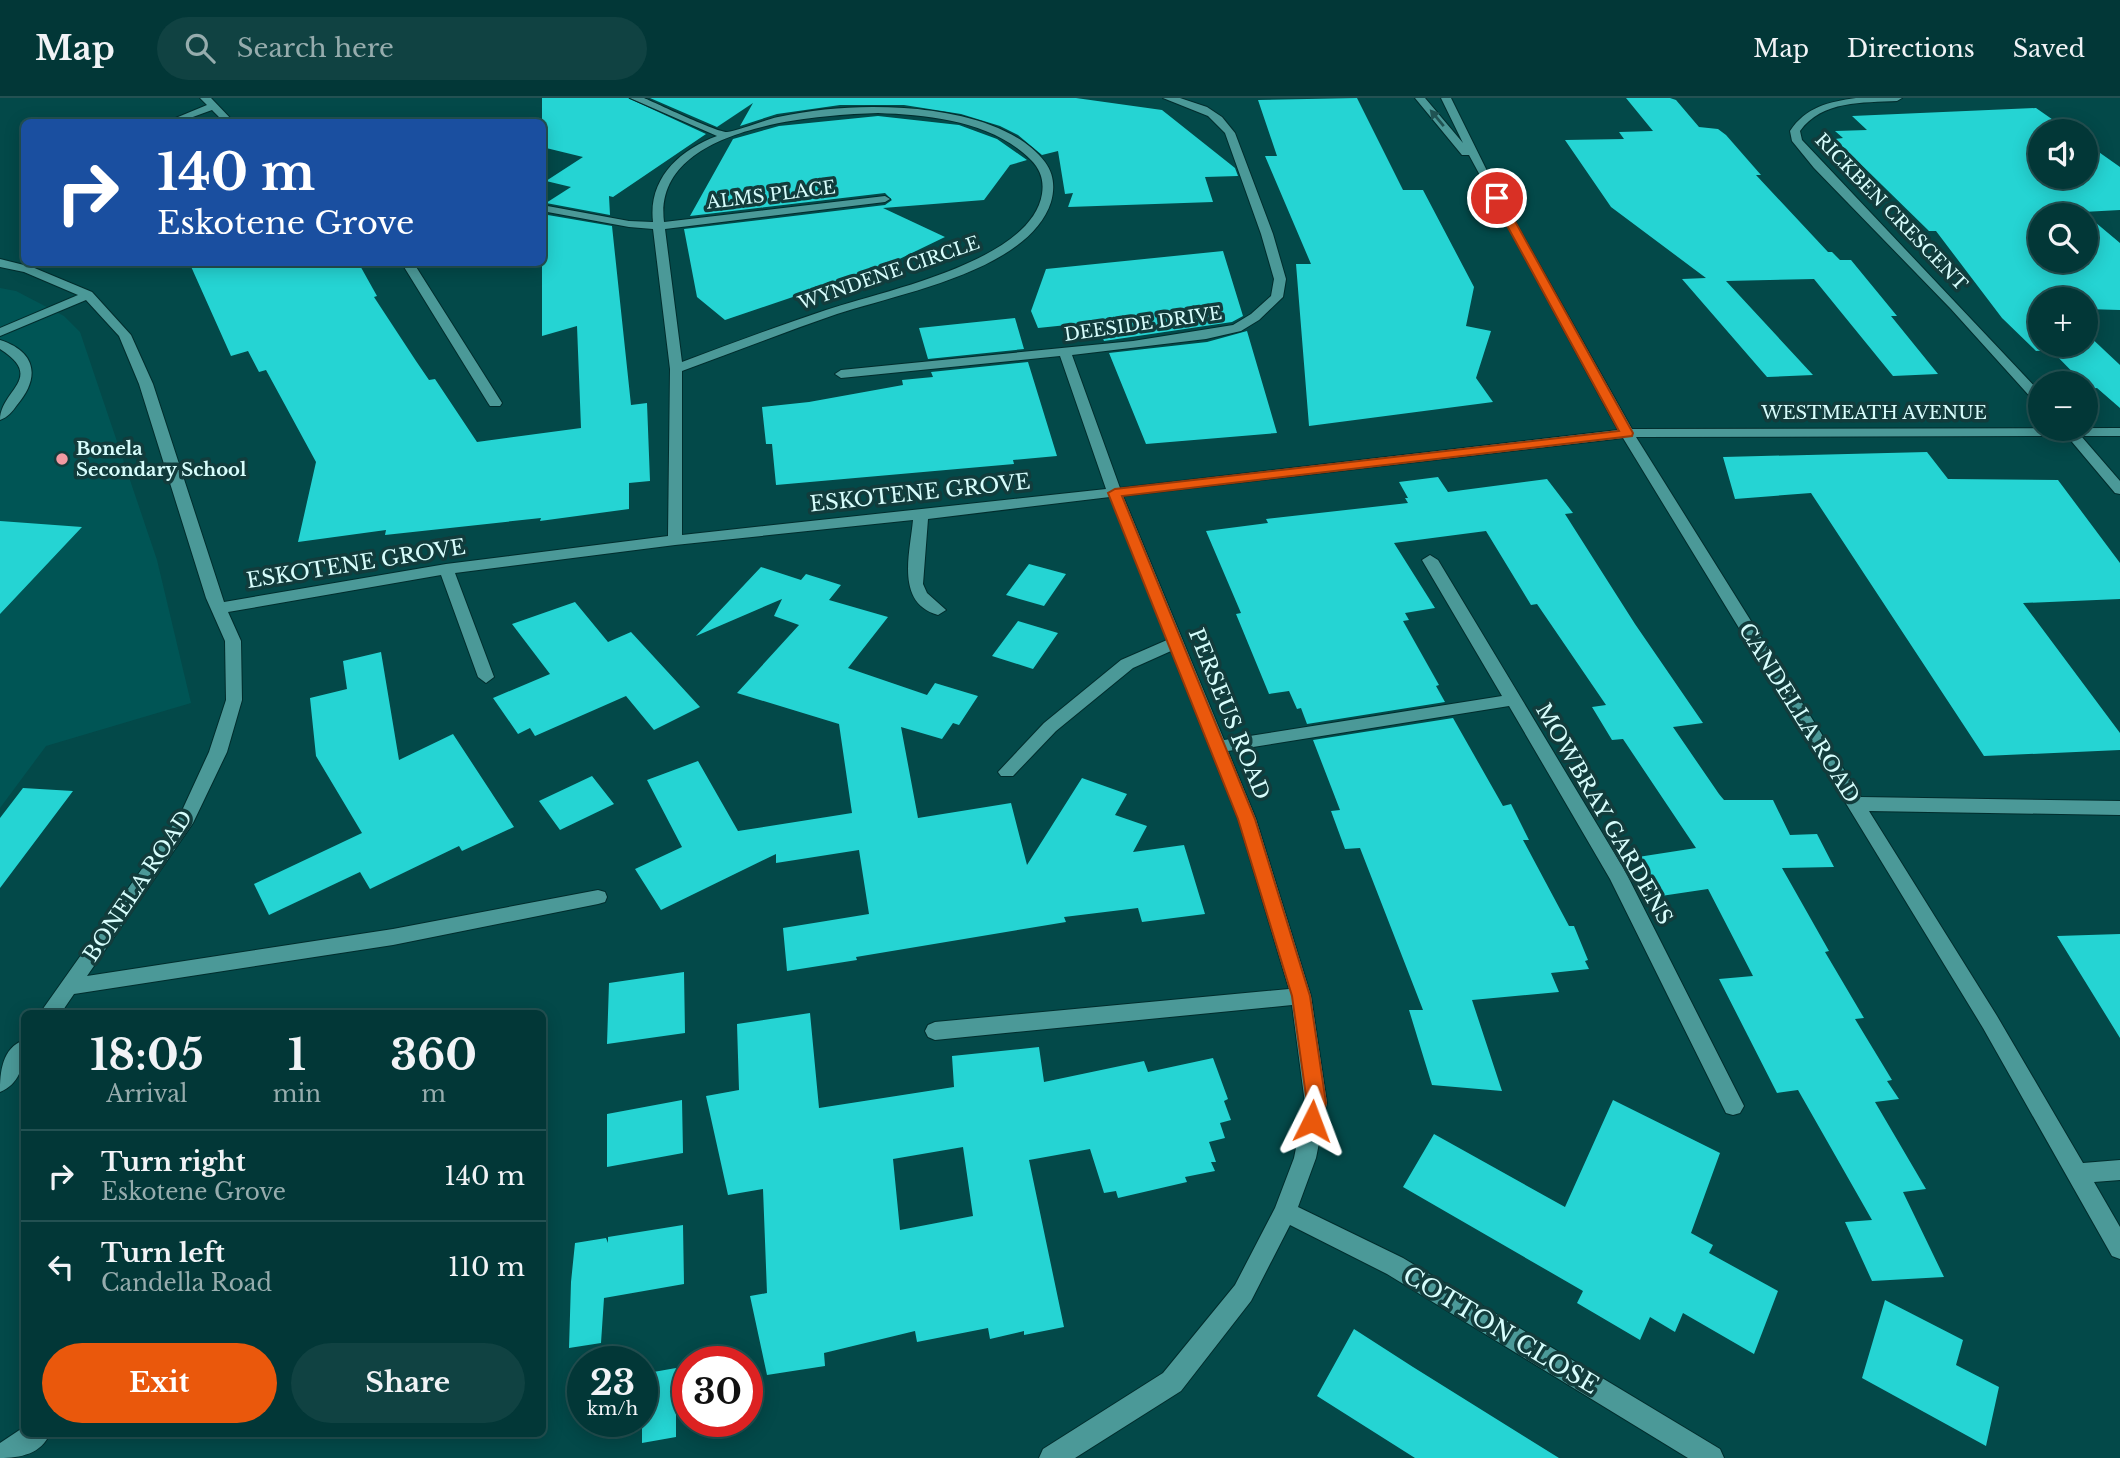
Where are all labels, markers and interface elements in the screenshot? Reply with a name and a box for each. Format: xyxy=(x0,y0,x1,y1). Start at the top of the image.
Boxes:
search box xyxy=(157,17,647,80)
text: Map xyxy=(35,28,115,69)
icon: search xyxy=(181,29,219,67)
text: Search here xyxy=(237,32,394,64)
text: Map xyxy=(1753,34,1809,63)
text: Directions xyxy=(1847,34,1975,63)
text: Saved xyxy=(2013,34,2085,63)
one-way arrow xyxy=(1429,109,1444,127)
map controls xyxy=(2028,119,2098,441)
button: sound xyxy=(2028,119,2098,189)
street label: RICKBEN CRESCENT xyxy=(1810,129,1972,295)
text: 140 m xyxy=(157,142,315,203)
icon: right xyxy=(42,147,133,238)
pin xyxy=(1467,168,1527,228)
street label: ALMS PLACE xyxy=(704,176,837,214)
icon: arrive xyxy=(1478,179,1516,217)
text: Eskotene Grove xyxy=(157,203,414,243)
button: search xyxy=(2028,203,2098,273)
street label: WYNDENE CIRCLE xyxy=(795,232,983,315)
button: + xyxy=(2028,287,2098,357)
street label: DEESIDE DRIVE xyxy=(1063,302,1223,346)
button: − xyxy=(2028,371,2098,441)
street label: WESTMEATH AVENUE xyxy=(1760,402,1987,424)
place label: Bonela Secondary School xyxy=(76,438,247,481)
marker: Bonela Secondary School xyxy=(54,451,70,467)
street label: ESKOTENE GROVE xyxy=(808,468,1032,518)
street label: ESKOTENE GROVE xyxy=(245,534,467,594)
street label: CANDELLA ROAD xyxy=(1733,618,1865,808)
street label: PERSEUS ROAD xyxy=(1183,624,1275,804)
street label: MOWBRAY GARDENS xyxy=(1530,699,1678,929)
street label: BONELA ROAD xyxy=(78,805,198,967)
text: 18:05 xyxy=(90,1029,204,1081)
text: 1 xyxy=(288,1029,306,1081)
text: 360 xyxy=(390,1029,477,1081)
text: Arrival xyxy=(106,1080,188,1108)
text: min xyxy=(273,1080,321,1108)
text: m xyxy=(421,1080,446,1108)
position arrow xyxy=(1275,1084,1349,1158)
text: Turn right xyxy=(101,1146,246,1178)
icon: right xyxy=(42,1157,80,1195)
text: 140 m xyxy=(444,1160,525,1192)
text: Eskotene Grove xyxy=(101,1178,286,1206)
text: Turn left xyxy=(101,1237,225,1269)
icon: left xyxy=(42,1248,80,1286)
text: 110 m xyxy=(448,1251,525,1283)
street label: COTTON CLOSE xyxy=(1398,1260,1604,1400)
text: Candella Road xyxy=(101,1269,272,1297)
button: Exit xyxy=(42,1343,277,1423)
button: Share xyxy=(291,1343,525,1423)
speed limit sign: 30 xyxy=(672,1346,763,1437)
text: 23 xyxy=(590,1361,635,1404)
text: km/h xyxy=(587,1398,638,1420)

